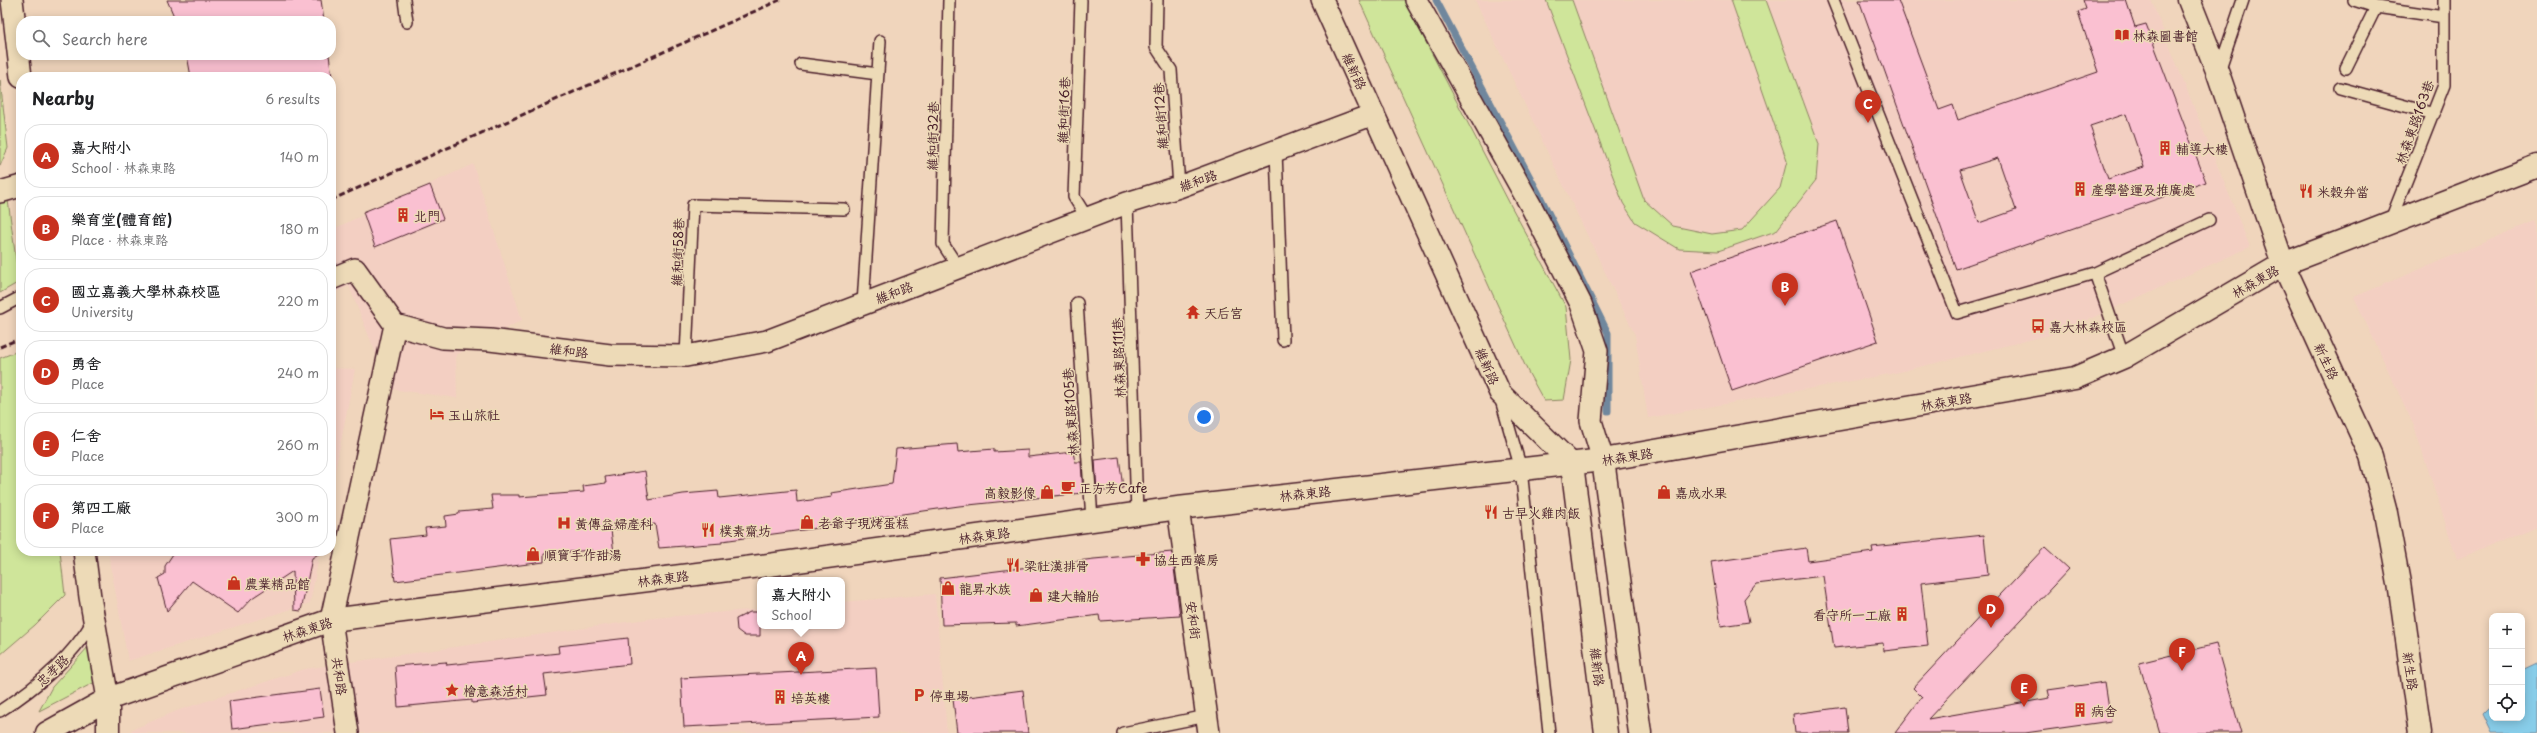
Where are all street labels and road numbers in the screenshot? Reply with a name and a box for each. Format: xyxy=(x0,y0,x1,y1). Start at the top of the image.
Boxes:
street label: 維新路 xyxy=(1338,49,1372,93)
street label: 維和街16巷 xyxy=(1052,76,1074,144)
street label: 林森東路163巷 xyxy=(2390,77,2438,167)
street label: 維和街12巷 xyxy=(1148,82,1172,150)
street label: 維和街32巷 xyxy=(922,101,942,171)
street label: 維和路 xyxy=(1176,164,1220,196)
street label: 維和街58巷 xyxy=(666,217,688,287)
street label: 林森東路 xyxy=(2228,260,2282,302)
street label: 維和路 xyxy=(872,276,916,308)
street label: 林森東路111巷 xyxy=(1107,317,1129,399)
street label: 維和路 xyxy=(548,338,590,362)
street label: 新生路 xyxy=(2310,339,2344,383)
street label: 維新路 xyxy=(1471,344,1505,388)
street label: 林森東路105巷 xyxy=(1057,367,1083,457)
street label: 林森東路 xyxy=(1919,387,1973,415)
street label: 林森東路 xyxy=(1600,443,1654,469)
street label: 林森東路 xyxy=(1278,481,1332,505)
street label: 林森東路 xyxy=(957,522,1011,548)
street label: 林森東路 xyxy=(636,565,690,591)
street label: 安和街 xyxy=(1182,599,1206,641)
street label: 林森東路 xyxy=(279,612,335,646)
street label: 維新路 xyxy=(1586,646,1610,688)
street label: 忠孝路 xyxy=(31,650,73,690)
street label: 新生路 xyxy=(2399,650,2423,692)
street label: 共和路 xyxy=(328,655,352,697)

